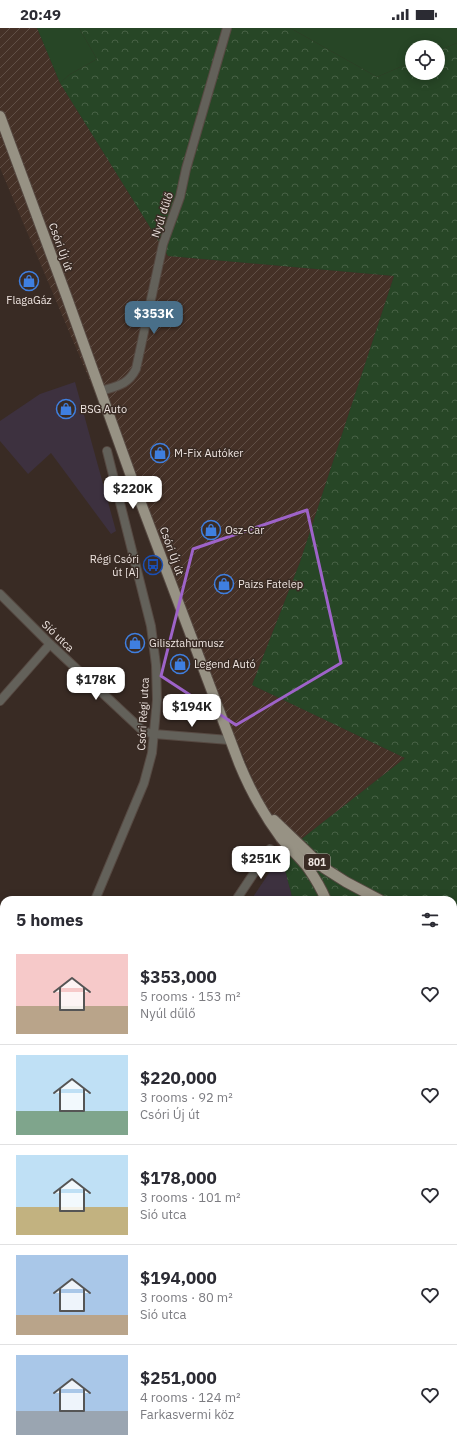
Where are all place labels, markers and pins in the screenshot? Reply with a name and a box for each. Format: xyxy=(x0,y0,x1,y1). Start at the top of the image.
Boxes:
shop icon: FlagaGáz xyxy=(18,270,40,292)
place label: FlagaGáz xyxy=(6,293,52,307)
pin: $353K xyxy=(126,301,182,335)
shop icon: BSG Auto xyxy=(55,398,77,420)
place label: BSG Auto xyxy=(80,402,127,416)
shop icon: M-Fix Autóker xyxy=(149,442,171,464)
place label: M-Fix Autóker xyxy=(174,446,243,460)
pin: $220K xyxy=(105,476,161,510)
shop icon: Osz-Car xyxy=(200,519,222,541)
place label: Osz-Car xyxy=(225,523,264,537)
place label: Régi Csóri út [A] xyxy=(90,552,139,579)
bus stop icon: Régi Csóri út [A] xyxy=(142,554,164,576)
shop icon: Paizs Fatelep xyxy=(213,573,235,595)
place label: Paizs Fatelep xyxy=(238,577,303,591)
shop icon: Gilisztahumusz xyxy=(124,632,146,654)
place label: Gilisztahumusz xyxy=(149,636,224,650)
shop icon: Legend Autó xyxy=(169,653,191,675)
place label: Legend Autó xyxy=(194,657,256,671)
pin: $178K xyxy=(68,667,124,701)
pin: $194K xyxy=(164,694,220,728)
pin: $251K xyxy=(233,846,289,880)

